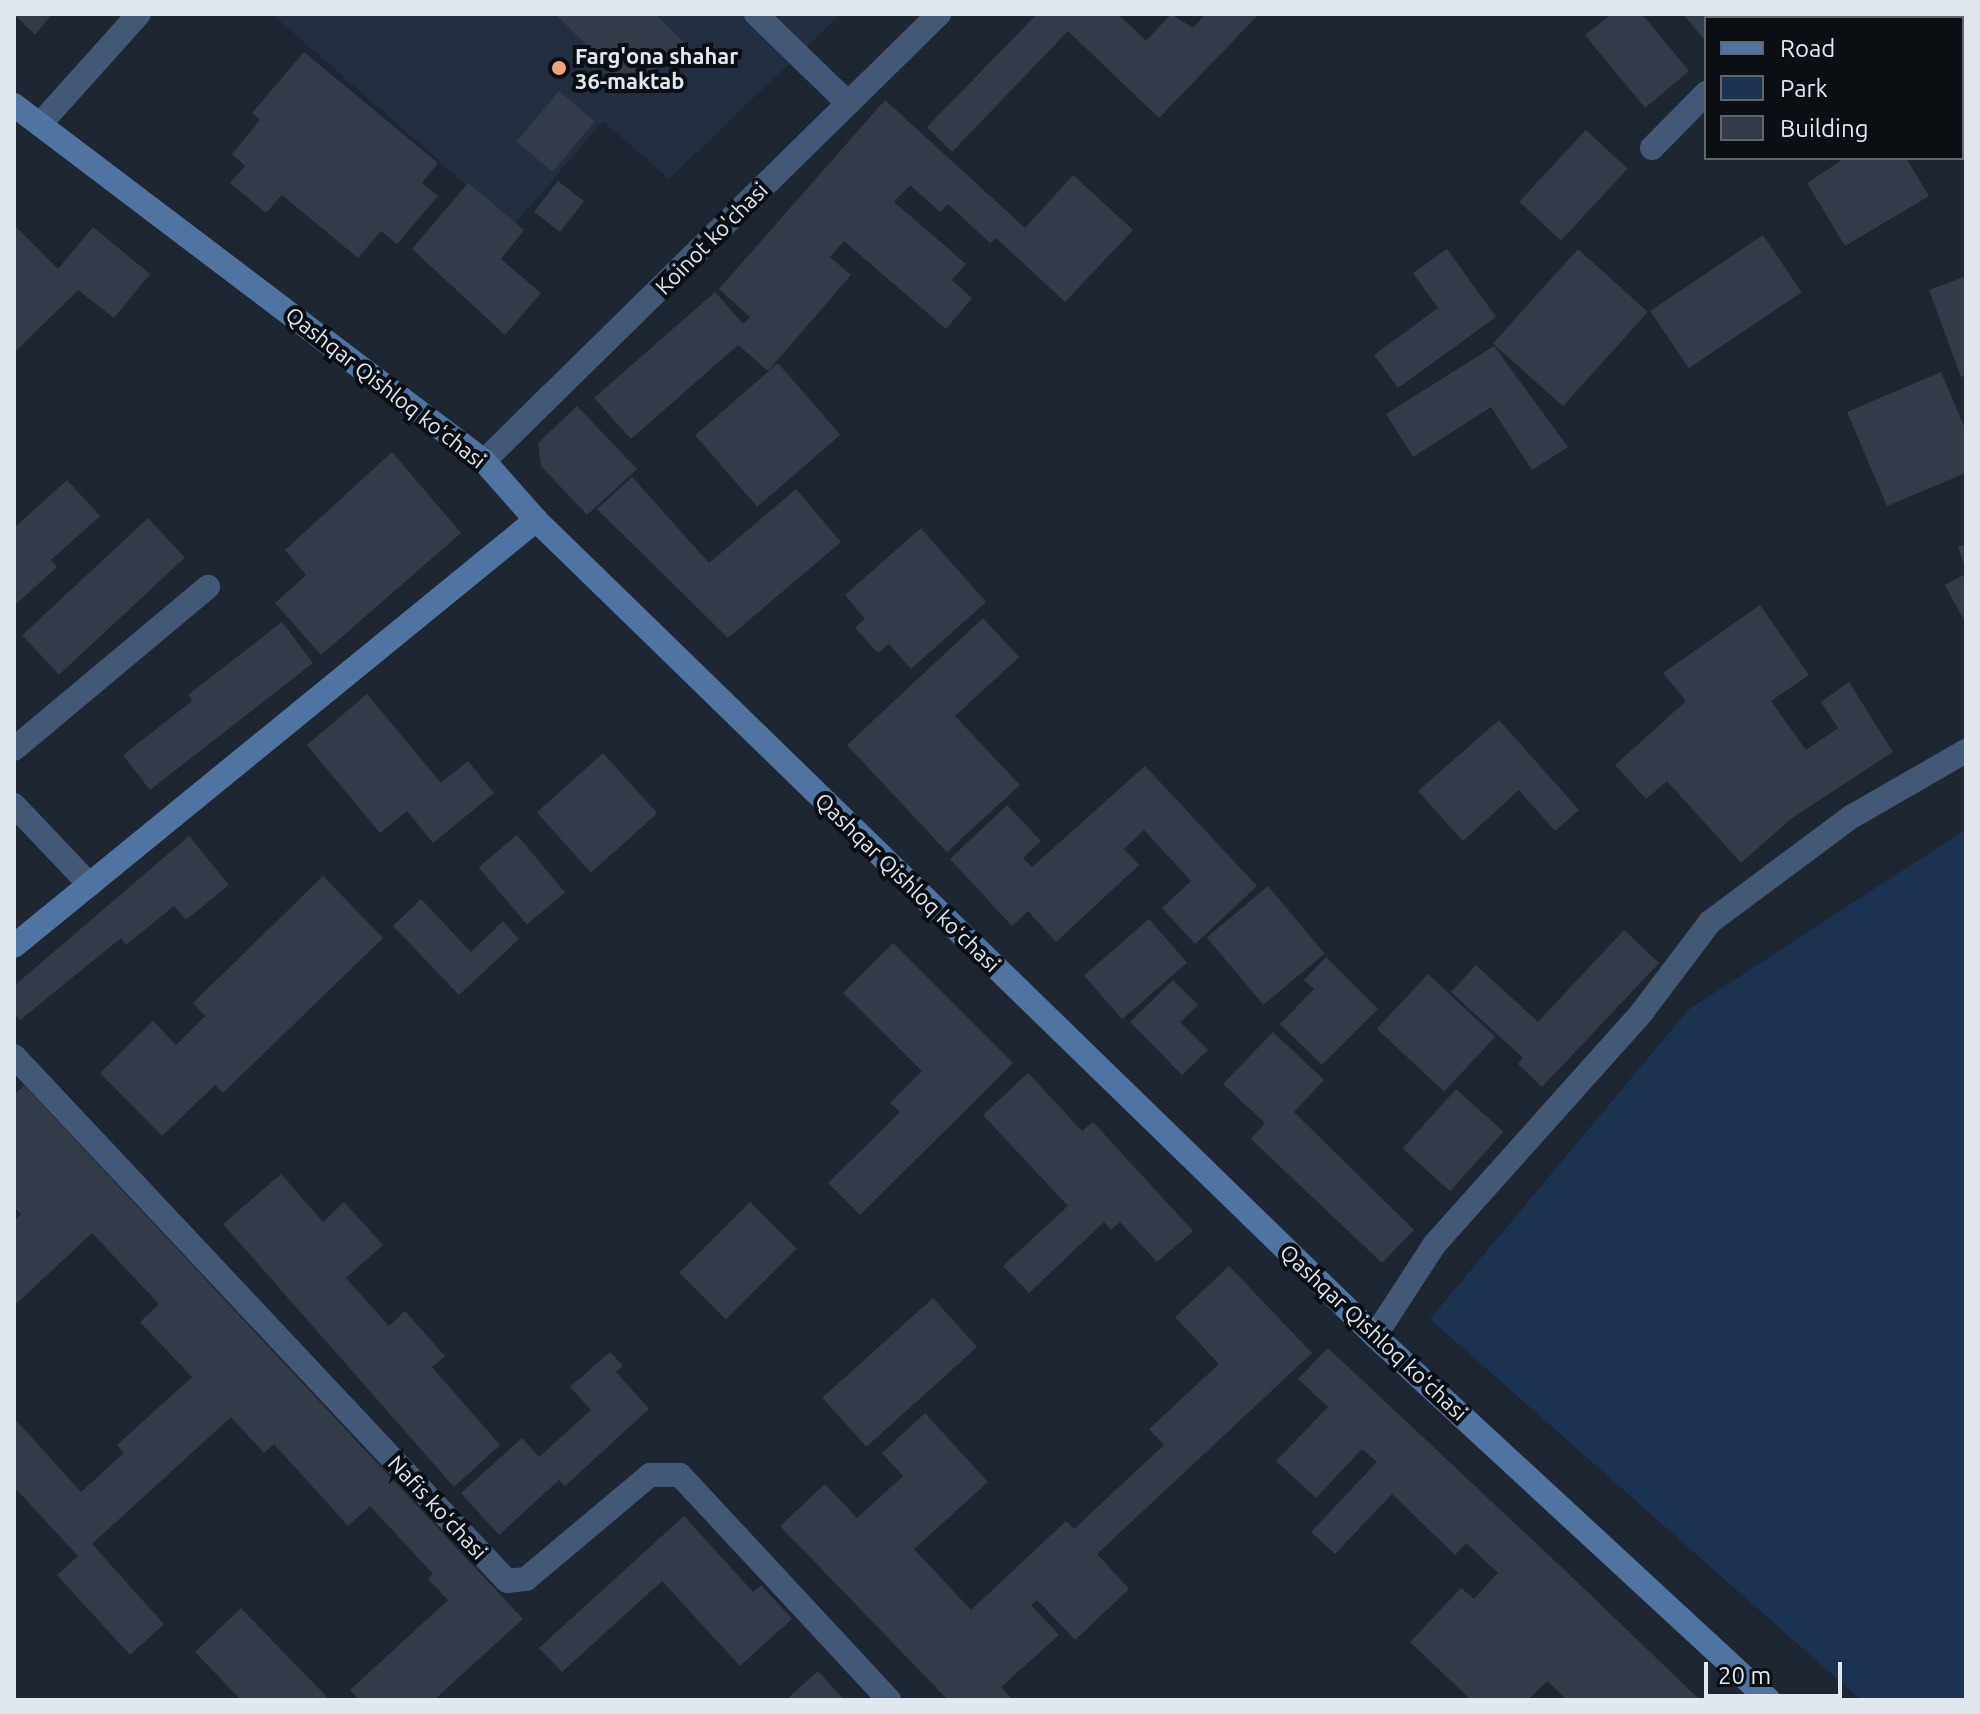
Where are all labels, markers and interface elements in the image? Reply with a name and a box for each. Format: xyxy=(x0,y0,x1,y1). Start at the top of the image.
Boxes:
legend xyxy=(1704,16,1964,160)
text: Road xyxy=(1780,35,1835,62)
place label: Farg'ona shahar 36-maktab xyxy=(575,42,738,94)
marker: Farg'ona shahar 36-maktab xyxy=(550,59,568,77)
text: Park xyxy=(1780,75,1828,102)
text: Building xyxy=(1780,115,1868,142)
street label: Koinot ko'chasi xyxy=(649,176,773,300)
street label: Qashqar Qishloq koʻchasi xyxy=(281,301,491,473)
street label: Qashqar Qishloq koʻchasi xyxy=(810,787,1006,977)
street label: Qashqar Qishloq koʻchasi xyxy=(1275,1238,1473,1426)
street label: Nafis koʻchasi xyxy=(383,1449,493,1565)
scale bar xyxy=(1708,1646,1846,1696)
text: 20 m xyxy=(1718,1662,1771,1689)

